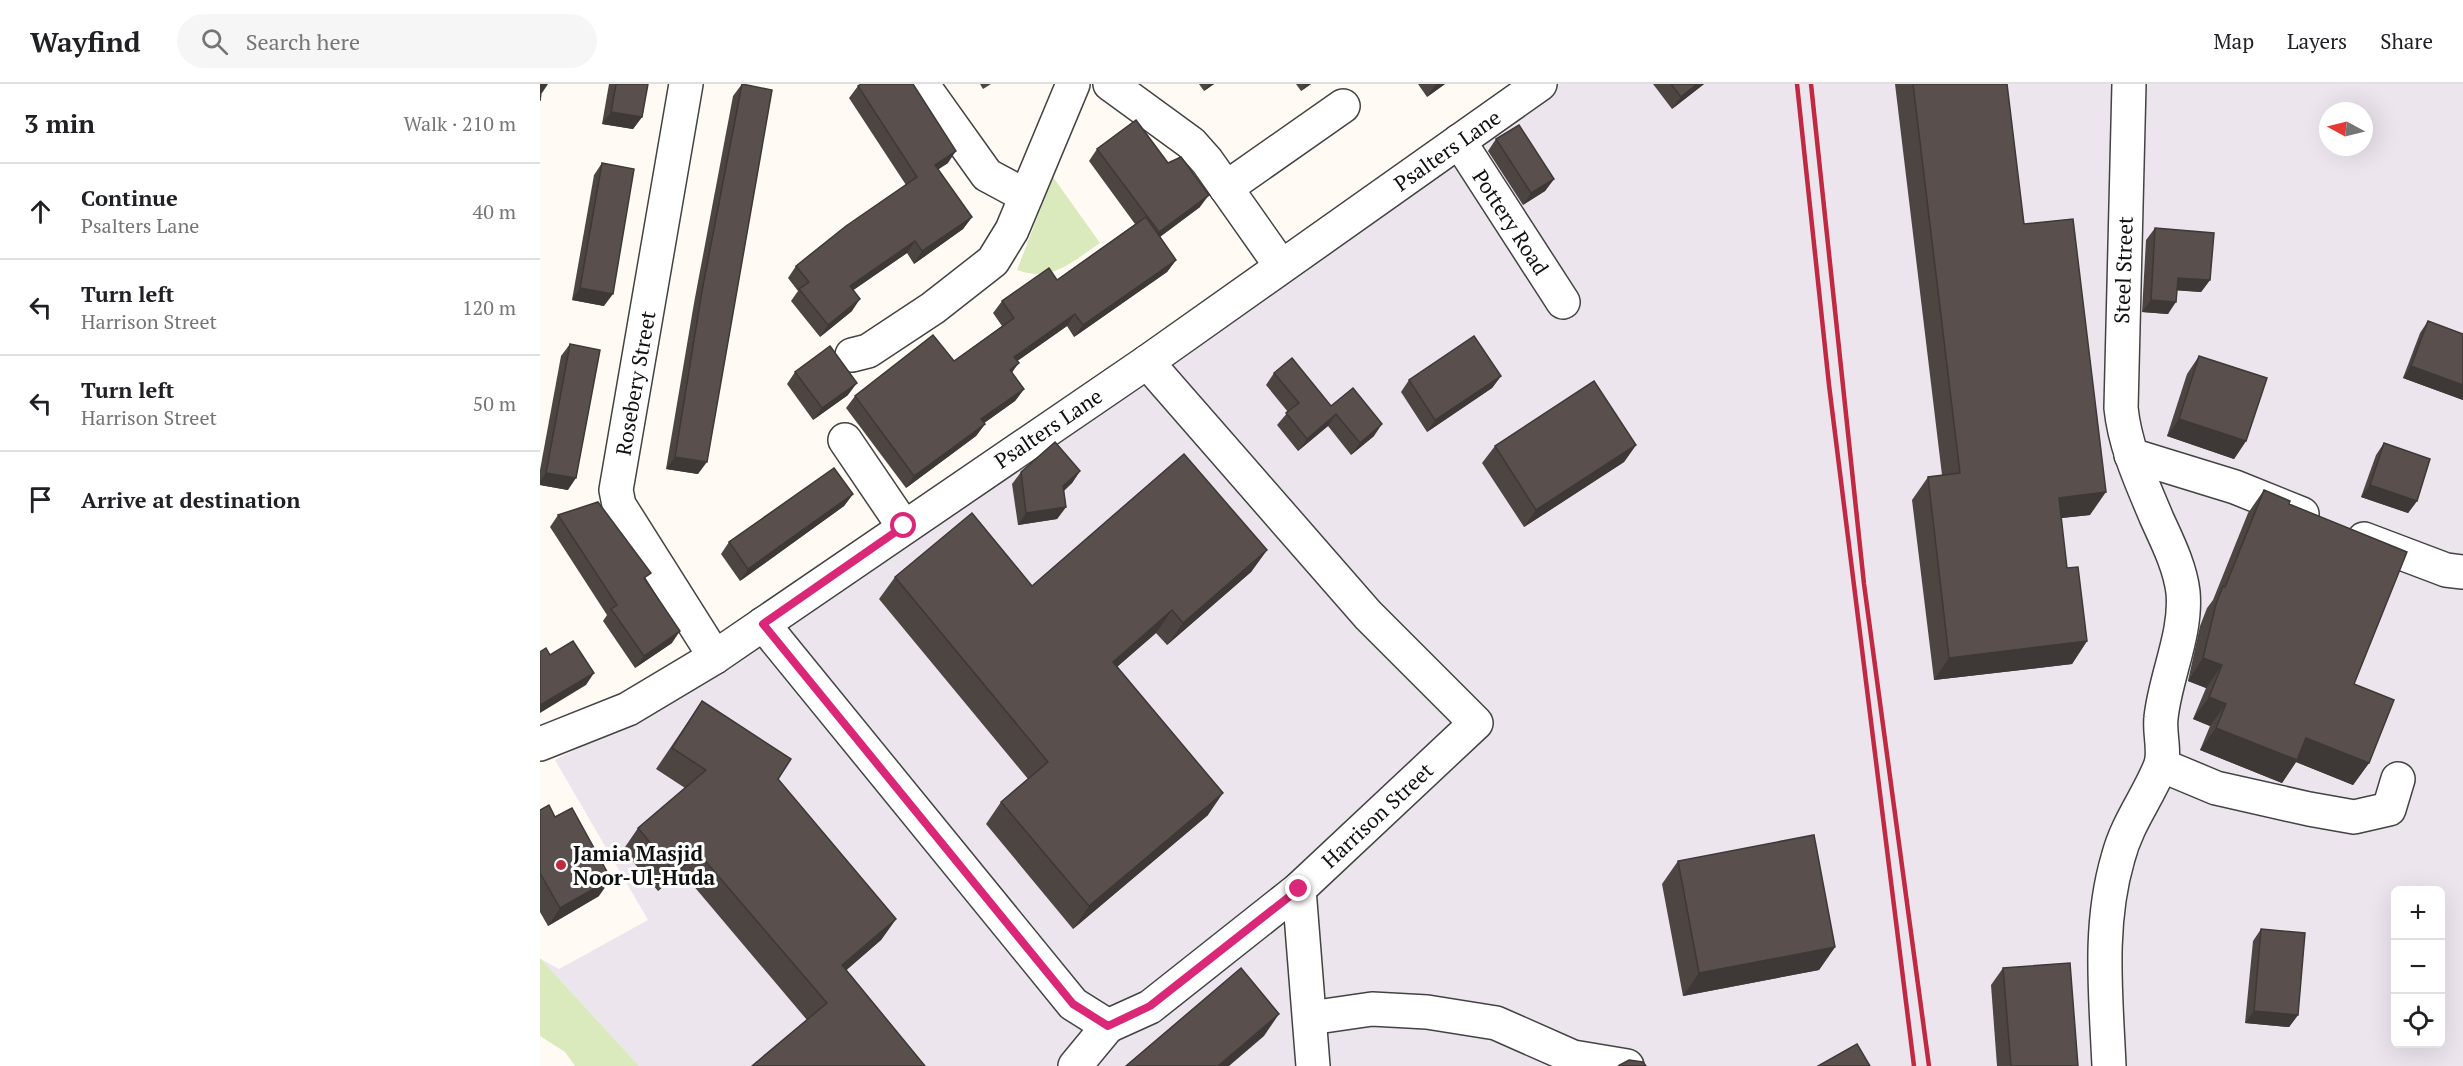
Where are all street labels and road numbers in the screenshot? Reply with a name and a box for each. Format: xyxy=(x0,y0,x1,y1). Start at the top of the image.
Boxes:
street label: Psalters Lane xyxy=(1388,103,1506,197)
street label: Pottery Road xyxy=(1466,164,1556,280)
street label: Steel Street xyxy=(2107,216,2139,324)
street label: Rosebery Street xyxy=(608,308,662,458)
street label: Psalters Lane xyxy=(989,382,1107,474)
street label: Harrison Street xyxy=(1315,756,1439,874)

